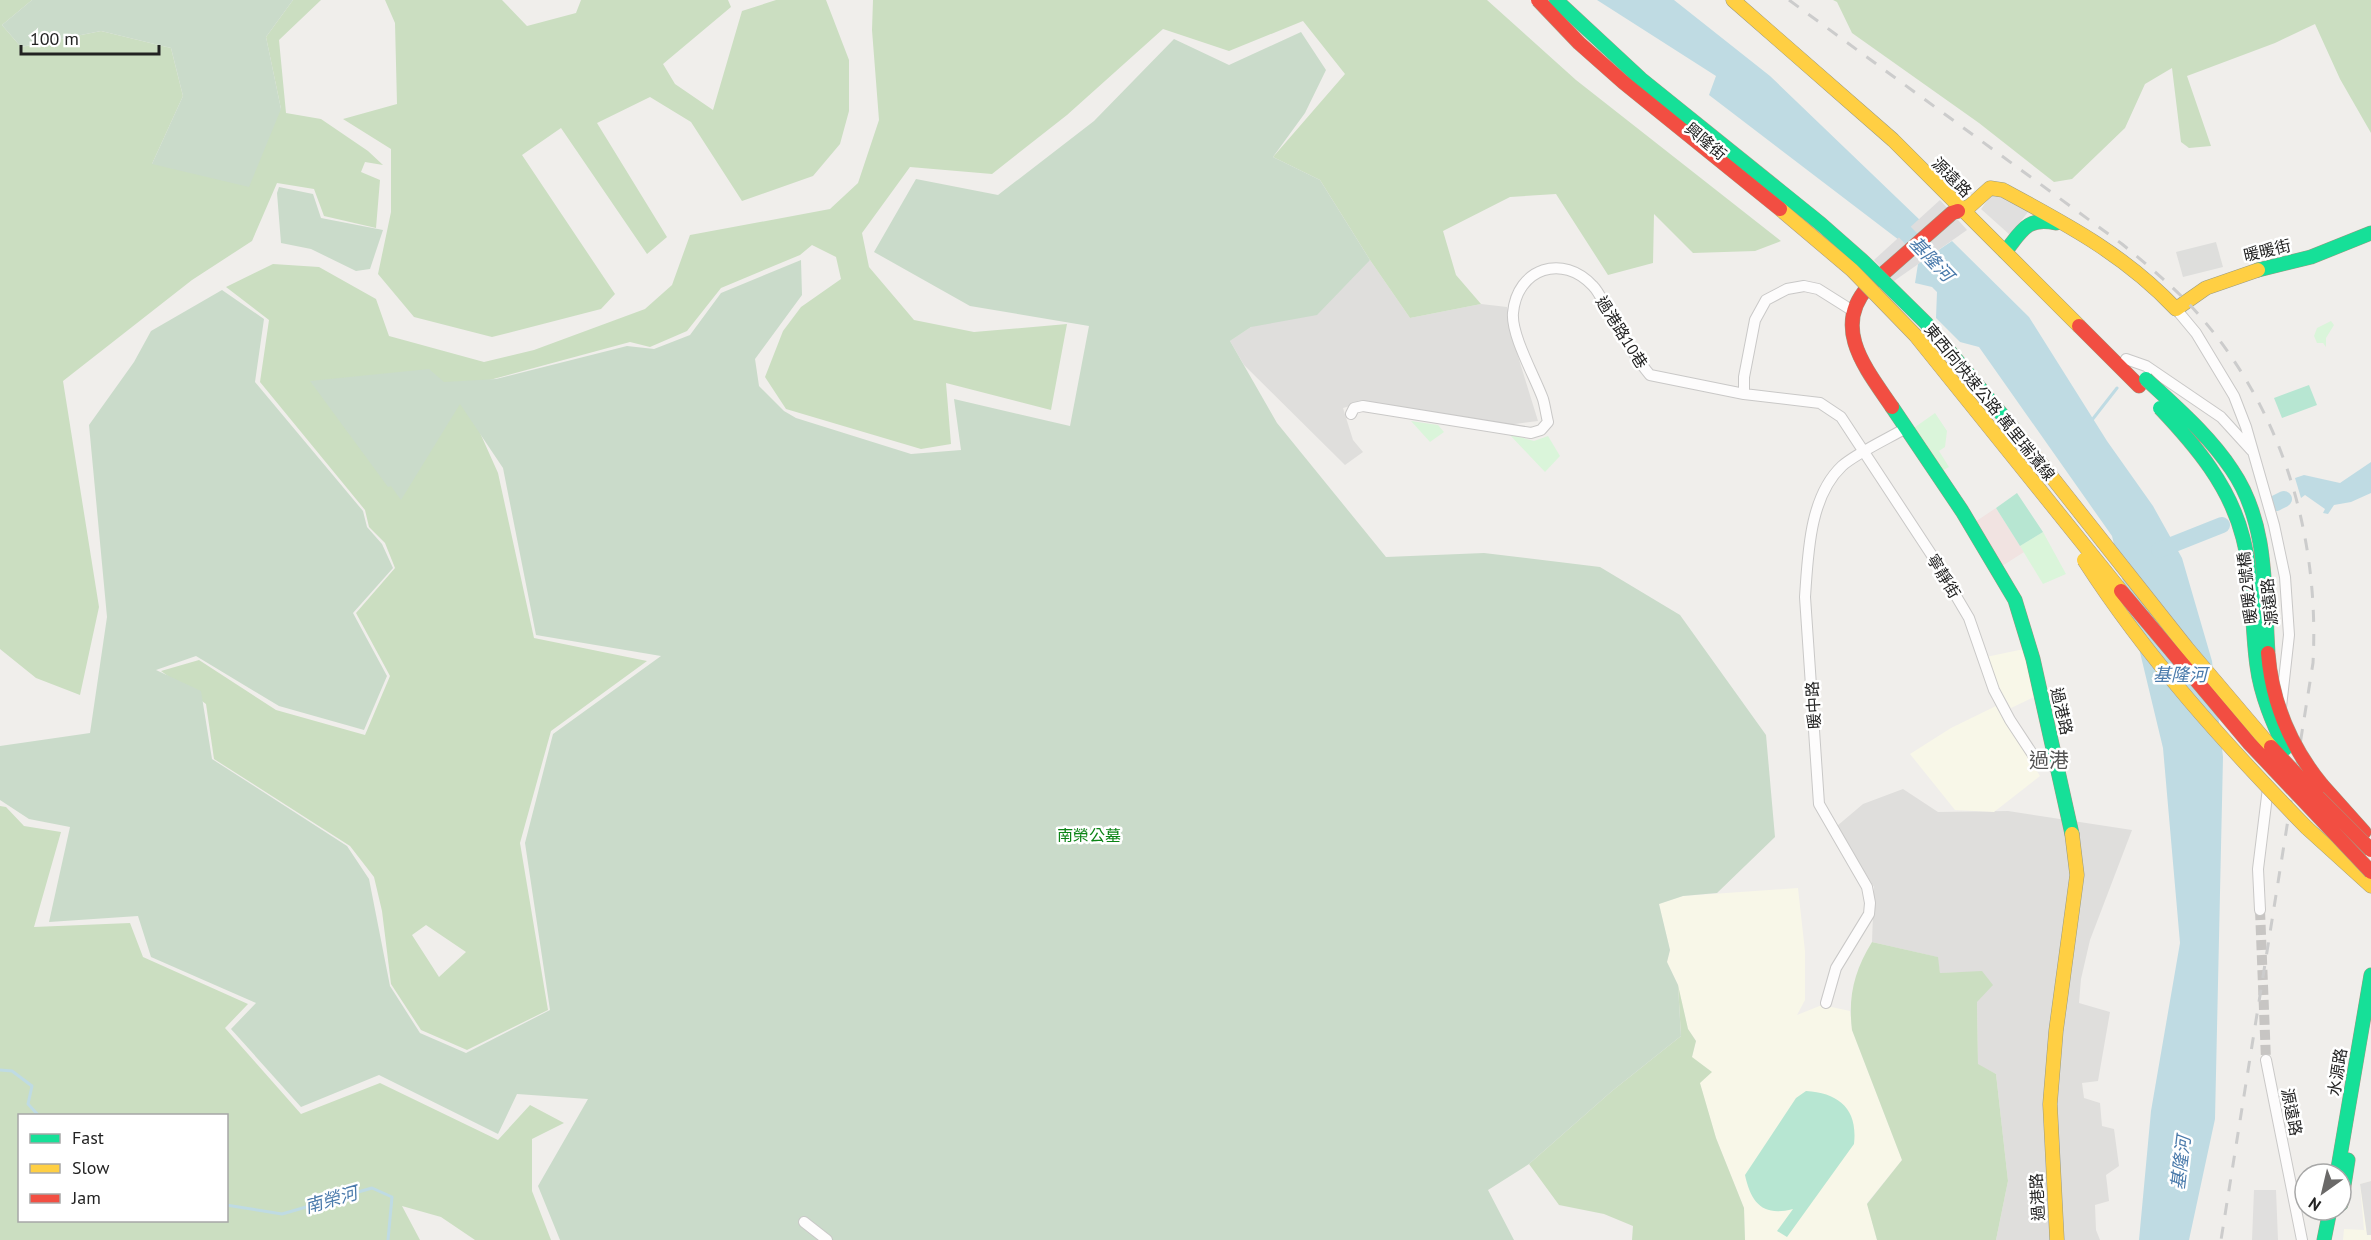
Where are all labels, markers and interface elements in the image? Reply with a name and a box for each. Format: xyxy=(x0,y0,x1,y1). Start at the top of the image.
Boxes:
scale bar xyxy=(21,18,159,56)
text: 100 m xyxy=(30,27,79,50)
street label: 興隆街 xyxy=(1681,118,1731,164)
street label: 源遠路 xyxy=(1928,153,1976,201)
water label: 基隆河 xyxy=(1904,231,1960,288)
street label: 暖暖街 xyxy=(2241,235,2293,265)
street label: 過港路10巷 xyxy=(1592,292,1652,372)
street label: 東西向快速公路 萬里瑞濱線 xyxy=(1920,319,2060,485)
street label: 寧靜街 xyxy=(1923,550,1965,602)
street label: 暖暖2號橋 xyxy=(2233,551,2261,625)
street label: 源遠路 xyxy=(2257,577,2281,627)
water label: 基隆河 xyxy=(2153,663,2210,686)
street label: 暖中路 xyxy=(1802,681,1824,729)
street label: 過港路 xyxy=(2047,685,2077,737)
district label: 過港 xyxy=(2029,747,2069,773)
park label: 南榮公墓 xyxy=(1057,825,1121,845)
street label: 水源路 xyxy=(2323,1047,2351,1097)
street label: 源遠路 xyxy=(2278,1087,2306,1137)
legend xyxy=(18,1114,228,1222)
text: Fast xyxy=(72,1126,104,1149)
water label: 基隆河 xyxy=(2166,1132,2196,1191)
text: Slow xyxy=(72,1156,110,1179)
north arrow xyxy=(2293,1162,2353,1222)
street label: 過港路 xyxy=(2026,1173,2048,1221)
water label: 南榮河 xyxy=(302,1180,363,1218)
text: Jam xyxy=(71,1186,101,1209)
text: N xyxy=(2305,1193,2325,1216)

